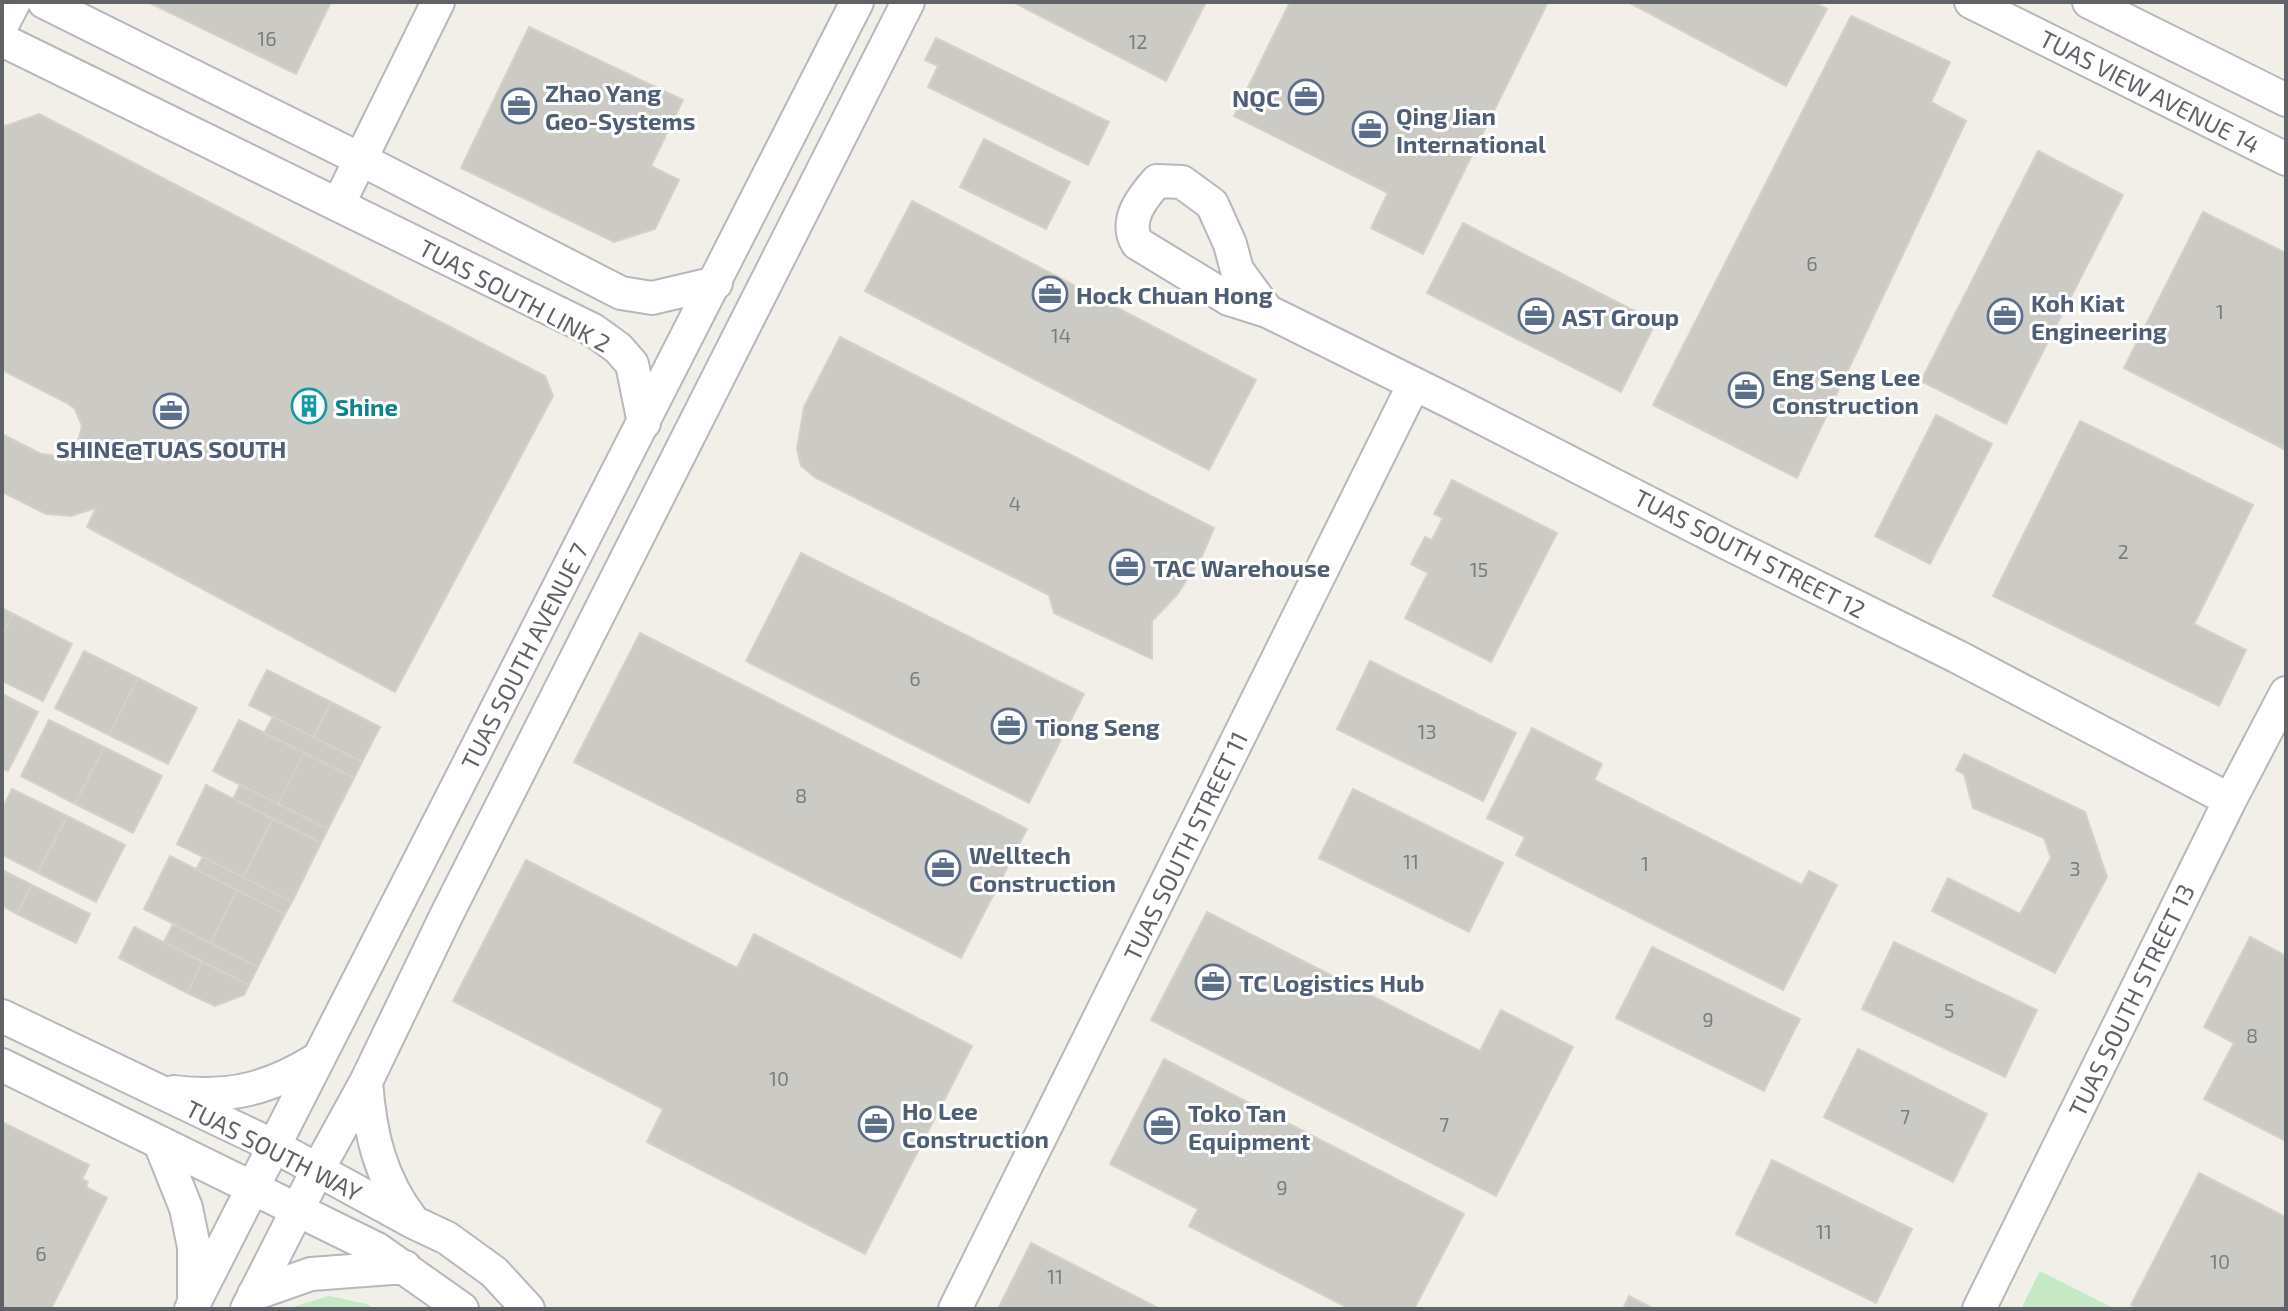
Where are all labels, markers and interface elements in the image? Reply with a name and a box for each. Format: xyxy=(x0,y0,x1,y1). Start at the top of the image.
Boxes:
street label: TUAS VIEW AVENUE 14 xyxy=(2035,23,2265,159)
house number: 16 xyxy=(257,26,277,50)
house number: 12 xyxy=(1128,29,1148,53)
place label: Zhao Yang Geo-Systems xyxy=(545,78,695,135)
office icon: NQC xyxy=(1287,78,1325,116)
place label: NQC xyxy=(1232,83,1280,113)
office icon: Zhao Yang Geo-Systems xyxy=(500,87,538,125)
place label: Qing Jian International xyxy=(1396,101,1546,158)
office icon: Qing Jian International xyxy=(1351,110,1389,148)
street label: TUAS SOUTH LINK 2 xyxy=(414,232,616,358)
house number: 6 xyxy=(1806,251,1818,275)
office icon: Hock Chuan Hong xyxy=(1031,275,1069,313)
place label: Hock Chuan Hong xyxy=(1076,280,1273,309)
place label: Koh Kiat Engineering xyxy=(2031,288,2167,345)
office icon: AST Group xyxy=(1517,297,1555,335)
office icon: Koh Kiat Engineering xyxy=(1986,297,2024,335)
house number: 1 xyxy=(2216,299,2224,323)
place label: AST Group xyxy=(1562,302,1679,331)
house number: 14 xyxy=(1051,323,1071,347)
place label: Eng Seng Lee Construction xyxy=(1772,362,1921,419)
office icon: Eng Seng Lee Construction xyxy=(1727,371,1765,409)
building icon: Shine xyxy=(290,387,328,425)
office icon: SHINE@TUAS SOUTH xyxy=(152,392,190,430)
place label: Shine xyxy=(335,392,398,421)
place label: SHINE@TUAS SOUTH xyxy=(56,434,286,463)
street label: TUAS SOUTH STREET 12 xyxy=(1630,482,1870,624)
house number: 4 xyxy=(1009,491,1021,515)
street label: TUAS SOUTH AVENUE 7 xyxy=(454,538,594,774)
house number: 2 xyxy=(2117,539,2129,563)
office icon: TAC Warehouse xyxy=(1108,548,1146,586)
place label: TAC Warehouse xyxy=(1153,553,1330,582)
house number: 15 xyxy=(1470,557,1488,581)
house number: 6 xyxy=(909,666,921,690)
office icon: Tiong Seng xyxy=(990,707,1028,745)
place label: Tiong Seng xyxy=(1035,712,1160,741)
house number: 13 xyxy=(1417,719,1437,743)
street label: TUAS SOUTH STREET 11 xyxy=(1117,727,1253,965)
house number: 8 xyxy=(795,783,807,807)
place label: Welltech Construction xyxy=(969,840,1116,897)
office icon: Welltech Construction xyxy=(924,849,962,887)
house number: 11 xyxy=(1403,849,1419,873)
house number: 1 xyxy=(1641,851,1649,875)
house number: 3 xyxy=(2069,856,2081,880)
street label: TUAS SOUTH STREET 13 xyxy=(2062,879,2200,1121)
office icon: TC Logistics Hub xyxy=(1194,963,1232,1001)
place label: TC Logistics Hub xyxy=(1239,968,1425,997)
house number: 5 xyxy=(1944,998,1954,1022)
house number: 9 xyxy=(1702,1007,1714,1031)
house number: 8 xyxy=(2246,1023,2258,1047)
house number: 10 xyxy=(769,1066,789,1090)
street label: TUAS SOUTH WAY xyxy=(181,1093,367,1207)
place label: Ho Lee Construction xyxy=(902,1096,1049,1153)
place label: Toko Tan Equipment xyxy=(1188,1098,1310,1155)
house number: 7 xyxy=(1900,1104,1910,1128)
office icon: Ho Lee Construction xyxy=(857,1105,895,1143)
office icon: Toko Tan Equipment xyxy=(1143,1107,1181,1145)
house number: 7 xyxy=(1439,1112,1449,1136)
house number: 9 xyxy=(1276,1175,1288,1199)
house number: 11 xyxy=(1816,1219,1832,1243)
house number: 6 xyxy=(35,1241,47,1265)
house number: 10 xyxy=(2210,1249,2230,1273)
house number: 11 xyxy=(1047,1264,1063,1288)

